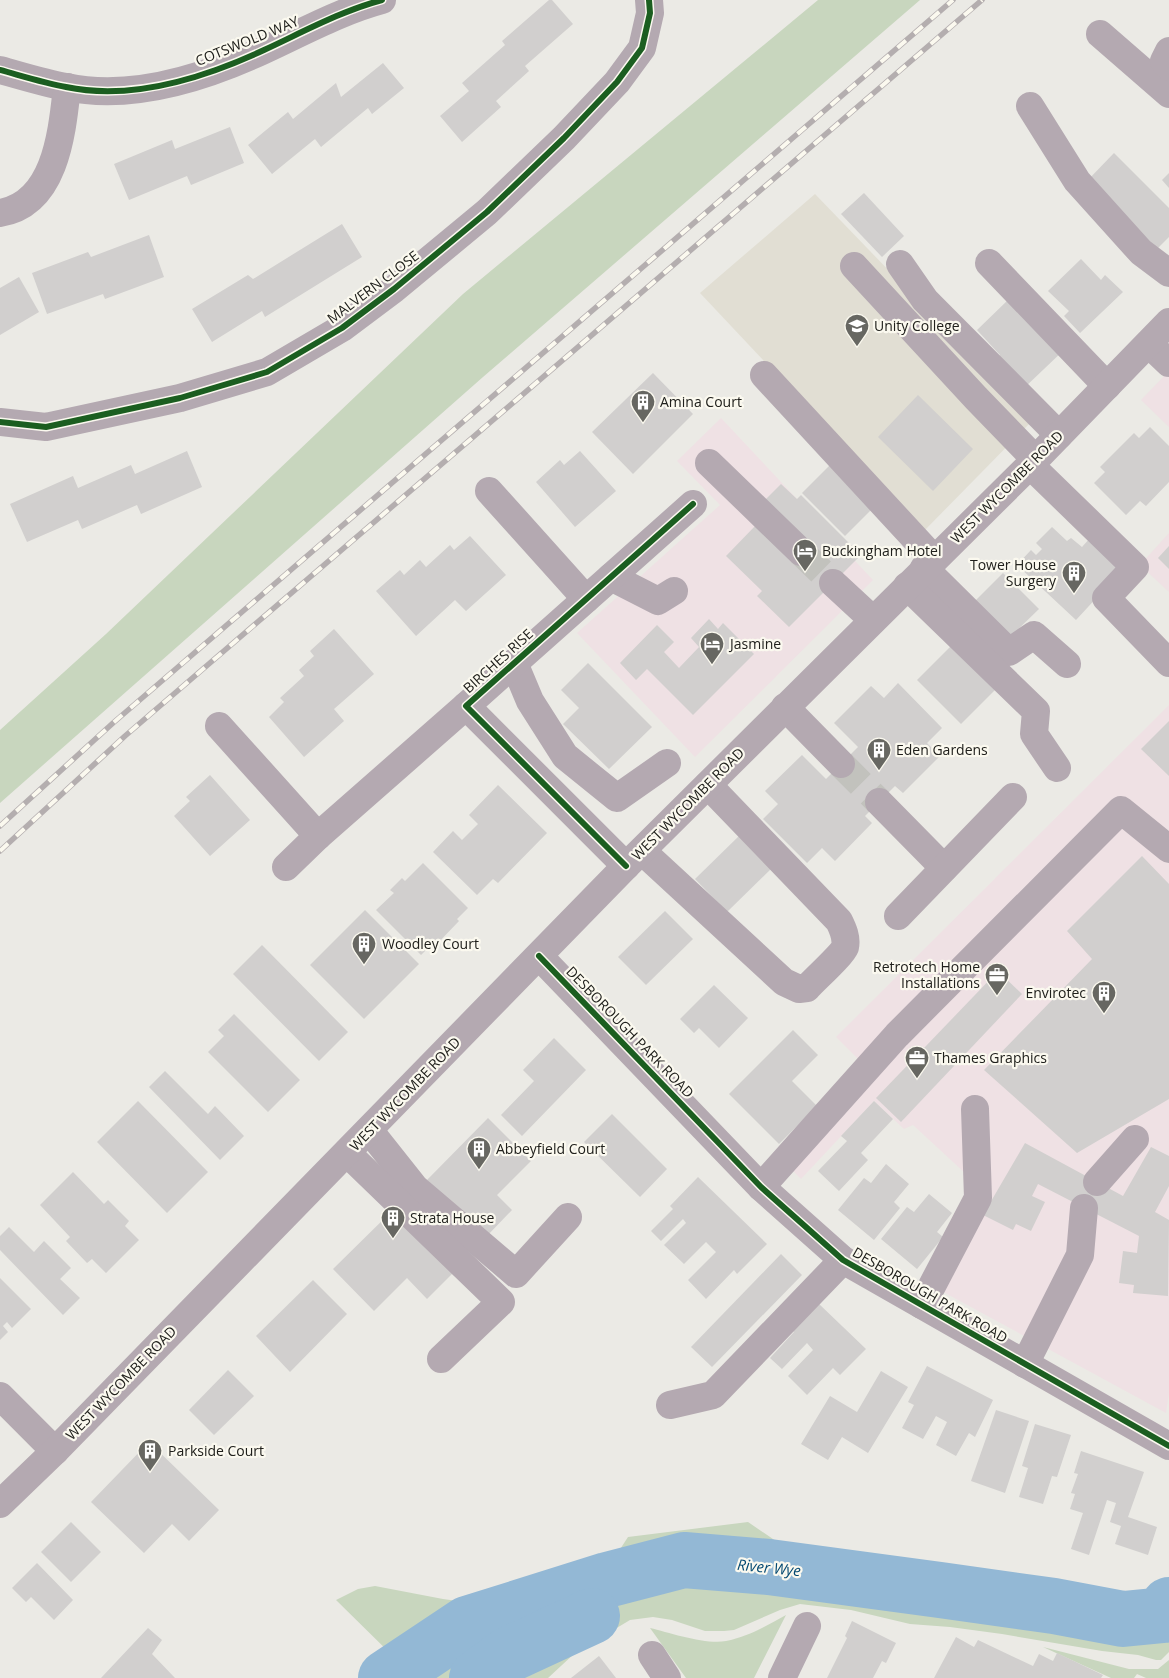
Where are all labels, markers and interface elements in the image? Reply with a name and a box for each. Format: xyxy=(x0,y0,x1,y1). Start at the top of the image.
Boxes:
street label: COTSWOLD WAY xyxy=(192,11,301,70)
street label: MALVERN CLOSE xyxy=(323,246,422,327)
school or university icon: Unity College xyxy=(844,313,870,347)
place label: Unity College xyxy=(874,316,960,335)
building icon: Amina Court xyxy=(630,389,656,423)
place label: Amina Court xyxy=(660,392,742,411)
street label: WEST WYCOMBE ROAD xyxy=(946,426,1067,547)
hotel icon: Buckingham Hotel xyxy=(792,538,818,572)
place label: Buckingham Hotel xyxy=(822,541,942,560)
place label: Tower House Surgery xyxy=(970,555,1057,590)
building icon: Tower House Surgery xyxy=(1061,560,1087,594)
street label: BIRCHES RISE xyxy=(459,624,537,697)
hotel icon: Jasmine xyxy=(699,631,725,665)
place label: Jasmine xyxy=(728,634,781,653)
building icon: Eden Gardens xyxy=(866,737,892,771)
place label: Eden Gardens xyxy=(896,740,988,759)
street label: WEST WYCOMBE ROAD xyxy=(627,743,748,864)
building icon: Woodley Court xyxy=(351,931,377,965)
place label: Woodley Court xyxy=(382,934,479,953)
place label: Retrotech Home Installations xyxy=(873,957,980,992)
street label: DESBOROUGH PARK ROAD xyxy=(562,962,698,1102)
office icon: Retrotech Home Installations xyxy=(984,962,1010,996)
building icon: Envirotec xyxy=(1091,980,1117,1014)
place label: Envirotec xyxy=(1025,983,1086,1002)
street label: WEST WYCOMBE ROAD xyxy=(345,1032,464,1155)
office icon: Thames Graphics xyxy=(904,1045,930,1079)
place label: Thames Graphics xyxy=(934,1048,1047,1067)
building icon: Abbeyfield Court xyxy=(466,1136,492,1170)
place label: Abbeyfield Court xyxy=(496,1139,605,1158)
building icon: Strata House xyxy=(380,1205,406,1239)
place label: Strata House xyxy=(410,1208,495,1227)
street label: DESBOROUGH PARK ROAD xyxy=(849,1242,1011,1347)
street label: WEST WYCOMBE ROAD xyxy=(61,1321,180,1444)
building icon: Parkside Court xyxy=(137,1438,163,1472)
place label: Parkside Court xyxy=(168,1441,264,1460)
water label: River Wye xyxy=(736,1554,802,1580)

